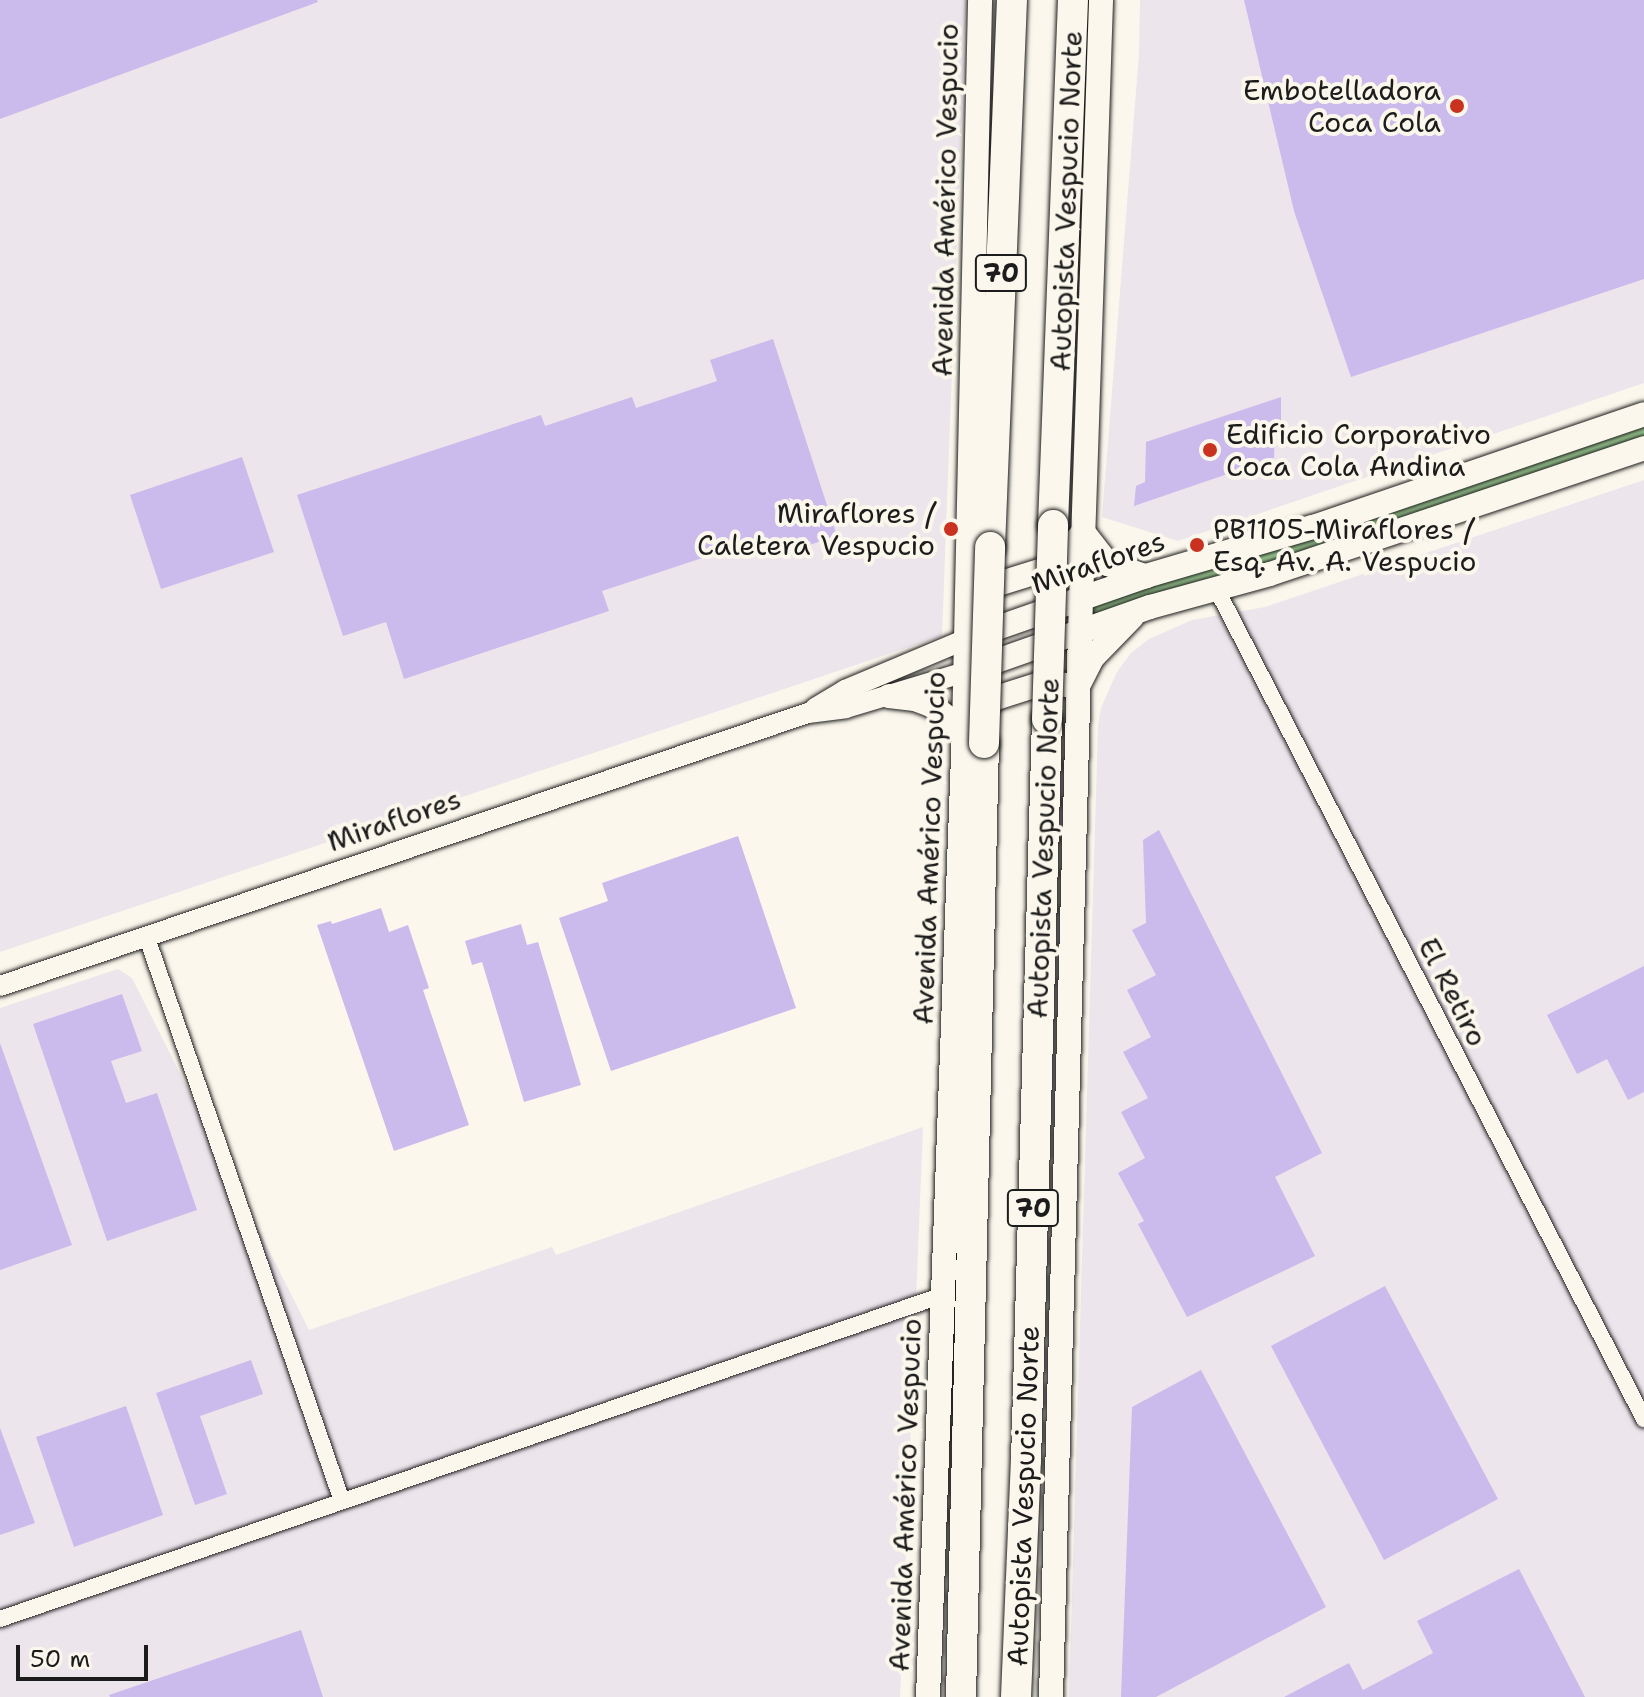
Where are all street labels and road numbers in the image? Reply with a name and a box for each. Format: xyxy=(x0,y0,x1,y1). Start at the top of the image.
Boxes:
street label: Avenida Américo Vespucio xyxy=(925,23,965,377)
street label: Autopista Vespucio Norte xyxy=(1043,30,1089,372)
road number: 70 xyxy=(973,251,1029,295)
street label: Miraflores xyxy=(1027,524,1169,600)
street label: Avenida Américo Vespucio xyxy=(906,671,952,1025)
street label: Autopista Vespucio Norte xyxy=(1020,677,1066,1019)
street label: Miraflores xyxy=(323,782,465,858)
street label: El Retiro xyxy=(1411,932,1495,1052)
road number: 70 xyxy=(1005,1186,1061,1230)
street label: Avenida Américo Vespucio xyxy=(882,1318,928,1672)
street label: Autopista Vespucio Norte xyxy=(1000,1325,1046,1667)

